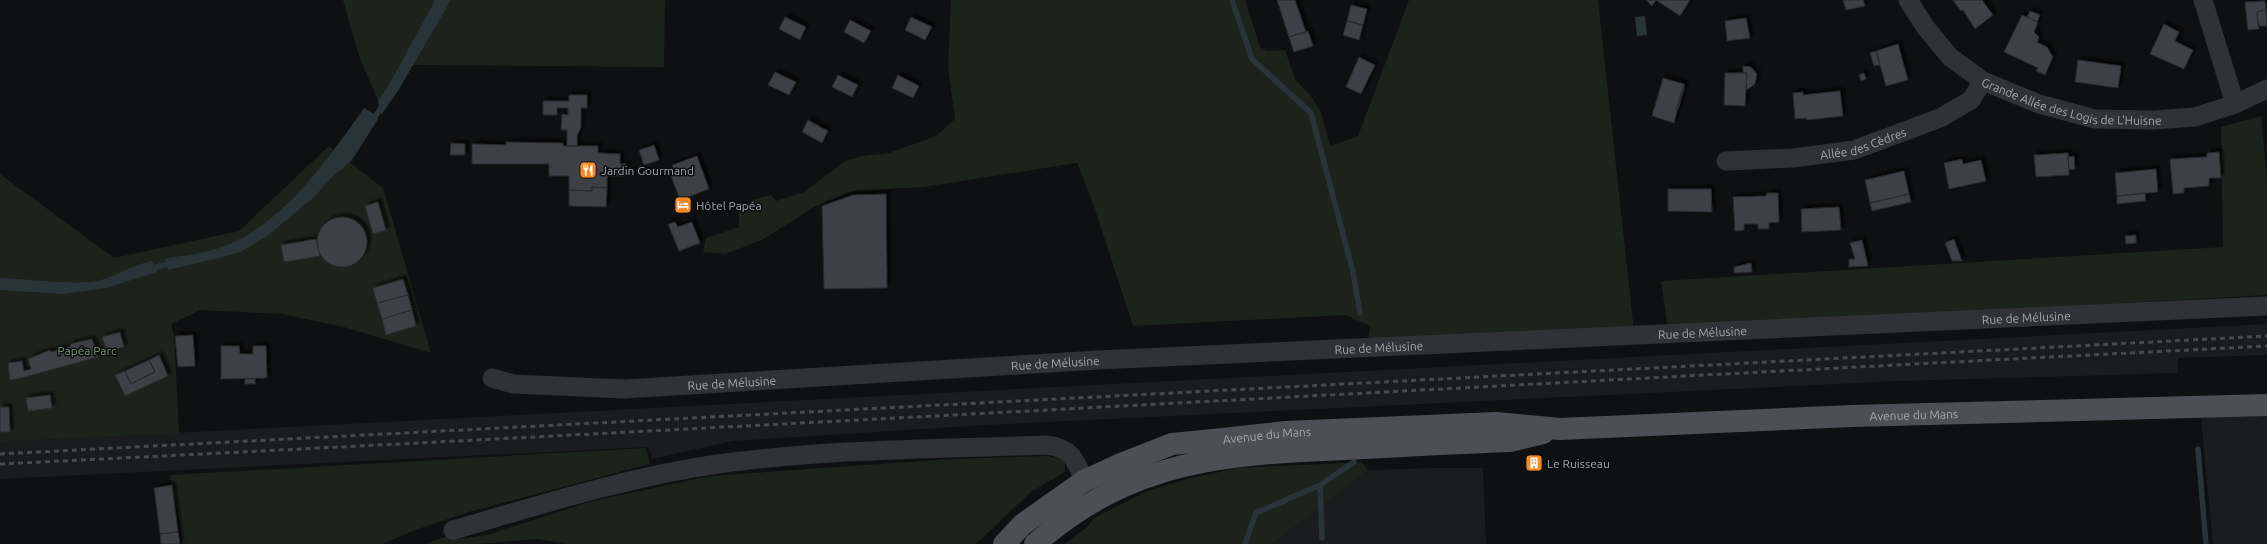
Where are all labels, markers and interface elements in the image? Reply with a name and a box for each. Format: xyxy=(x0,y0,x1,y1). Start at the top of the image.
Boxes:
street label: Grande Allée des Logis de L'Huisne xyxy=(1980,75,2162,127)
street label: Allée des Cèdres xyxy=(1819,125,1908,161)
restaurant icon: Jardin Gourmand xyxy=(578,160,598,180)
place label: Jardin Gourmand xyxy=(601,164,694,177)
hotel icon: Hôtel Papéa xyxy=(673,195,693,215)
place label: Hôtel Papéa xyxy=(696,199,762,212)
street label: Rue de Mélusine xyxy=(1982,309,2071,326)
street label: Rue de Mélusine xyxy=(1658,324,1747,341)
street label: Rue de Mélusine xyxy=(1334,338,1424,356)
park label: Papéa Parc xyxy=(57,344,117,357)
street label: Rue de Mélusine xyxy=(1011,353,1100,372)
street label: Rue de Mélusine xyxy=(687,373,777,392)
street label: Avenue du Mans xyxy=(1869,407,1958,422)
street label: Avenue du Mans xyxy=(1222,424,1311,445)
building icon: Le Ruisseau xyxy=(1524,453,1544,473)
place label: Le Ruisseau xyxy=(1547,457,1610,470)

